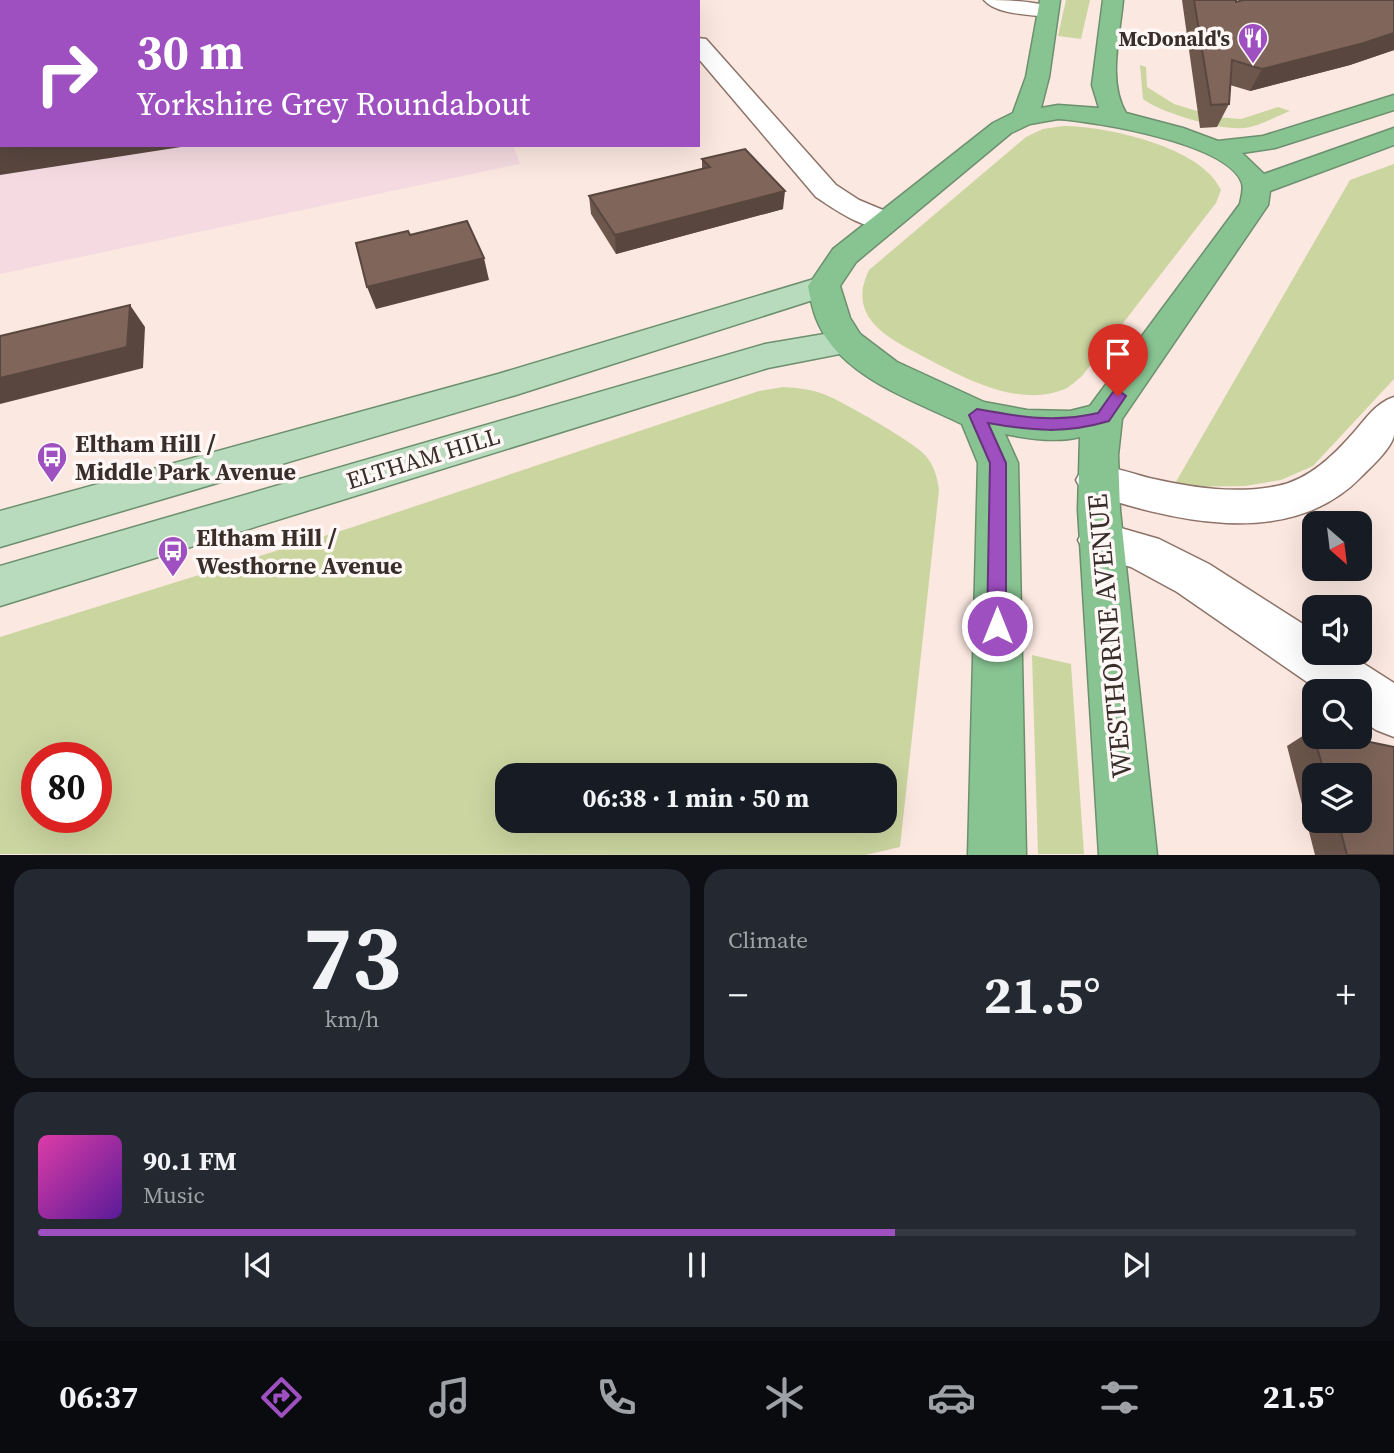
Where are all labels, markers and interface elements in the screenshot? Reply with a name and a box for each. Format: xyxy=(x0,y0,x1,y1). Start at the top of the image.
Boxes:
text: 30 m xyxy=(136,18,244,85)
restaurant icon: McDonald's xyxy=(1236,21,1270,65)
place label: McDonald's xyxy=(1118,24,1230,53)
icon: right xyxy=(21,28,112,119)
text: Yorkshire Grey Roundabout xyxy=(136,82,530,126)
pin xyxy=(1088,324,1148,396)
icon: arrive xyxy=(1099,335,1137,373)
street label: ELTHAM HILL xyxy=(342,419,504,497)
place label: Eltham Hill / Middle Park Avenue xyxy=(75,427,296,488)
bus stop icon: Eltham Hill / Middle Park Avenue xyxy=(35,440,69,484)
street label: WESTHORNE AVENUE xyxy=(1078,492,1140,780)
north arrow xyxy=(1302,511,1372,581)
map controls xyxy=(1302,511,1372,833)
place label: Eltham Hill / Westhorne Avenue xyxy=(196,521,402,582)
bus stop icon: Eltham Hill / Westhorne Avenue xyxy=(156,534,190,578)
position arrow xyxy=(960,589,1034,663)
button: sound xyxy=(1302,595,1372,665)
button: search xyxy=(1302,679,1372,749)
speed limit sign: 80 xyxy=(21,742,112,833)
button: layers xyxy=(1302,763,1372,833)
text: 06:38 · 1 min · 50 m xyxy=(583,780,809,816)
text: 73 xyxy=(303,895,401,1019)
text: Climate xyxy=(728,924,808,956)
text: 21.5° xyxy=(983,959,1101,1030)
text: − xyxy=(728,969,748,1021)
text: + xyxy=(1336,969,1356,1021)
text: km/h xyxy=(325,1003,379,1035)
text: 90.1 FM xyxy=(143,1143,237,1179)
text: Music xyxy=(143,1179,205,1211)
icon: previous xyxy=(239,1246,277,1284)
icon: pause xyxy=(678,1246,716,1284)
icon: next xyxy=(1117,1246,1155,1284)
icon: directions xyxy=(257,1373,306,1422)
icon: music xyxy=(425,1373,474,1422)
icon: phone xyxy=(592,1373,641,1422)
icon: climate xyxy=(760,1373,809,1422)
icon: car xyxy=(927,1373,976,1422)
icon: filters xyxy=(1095,1373,1144,1422)
text: 06:37 xyxy=(59,1375,138,1419)
text: 21.5° xyxy=(1263,1375,1335,1419)

